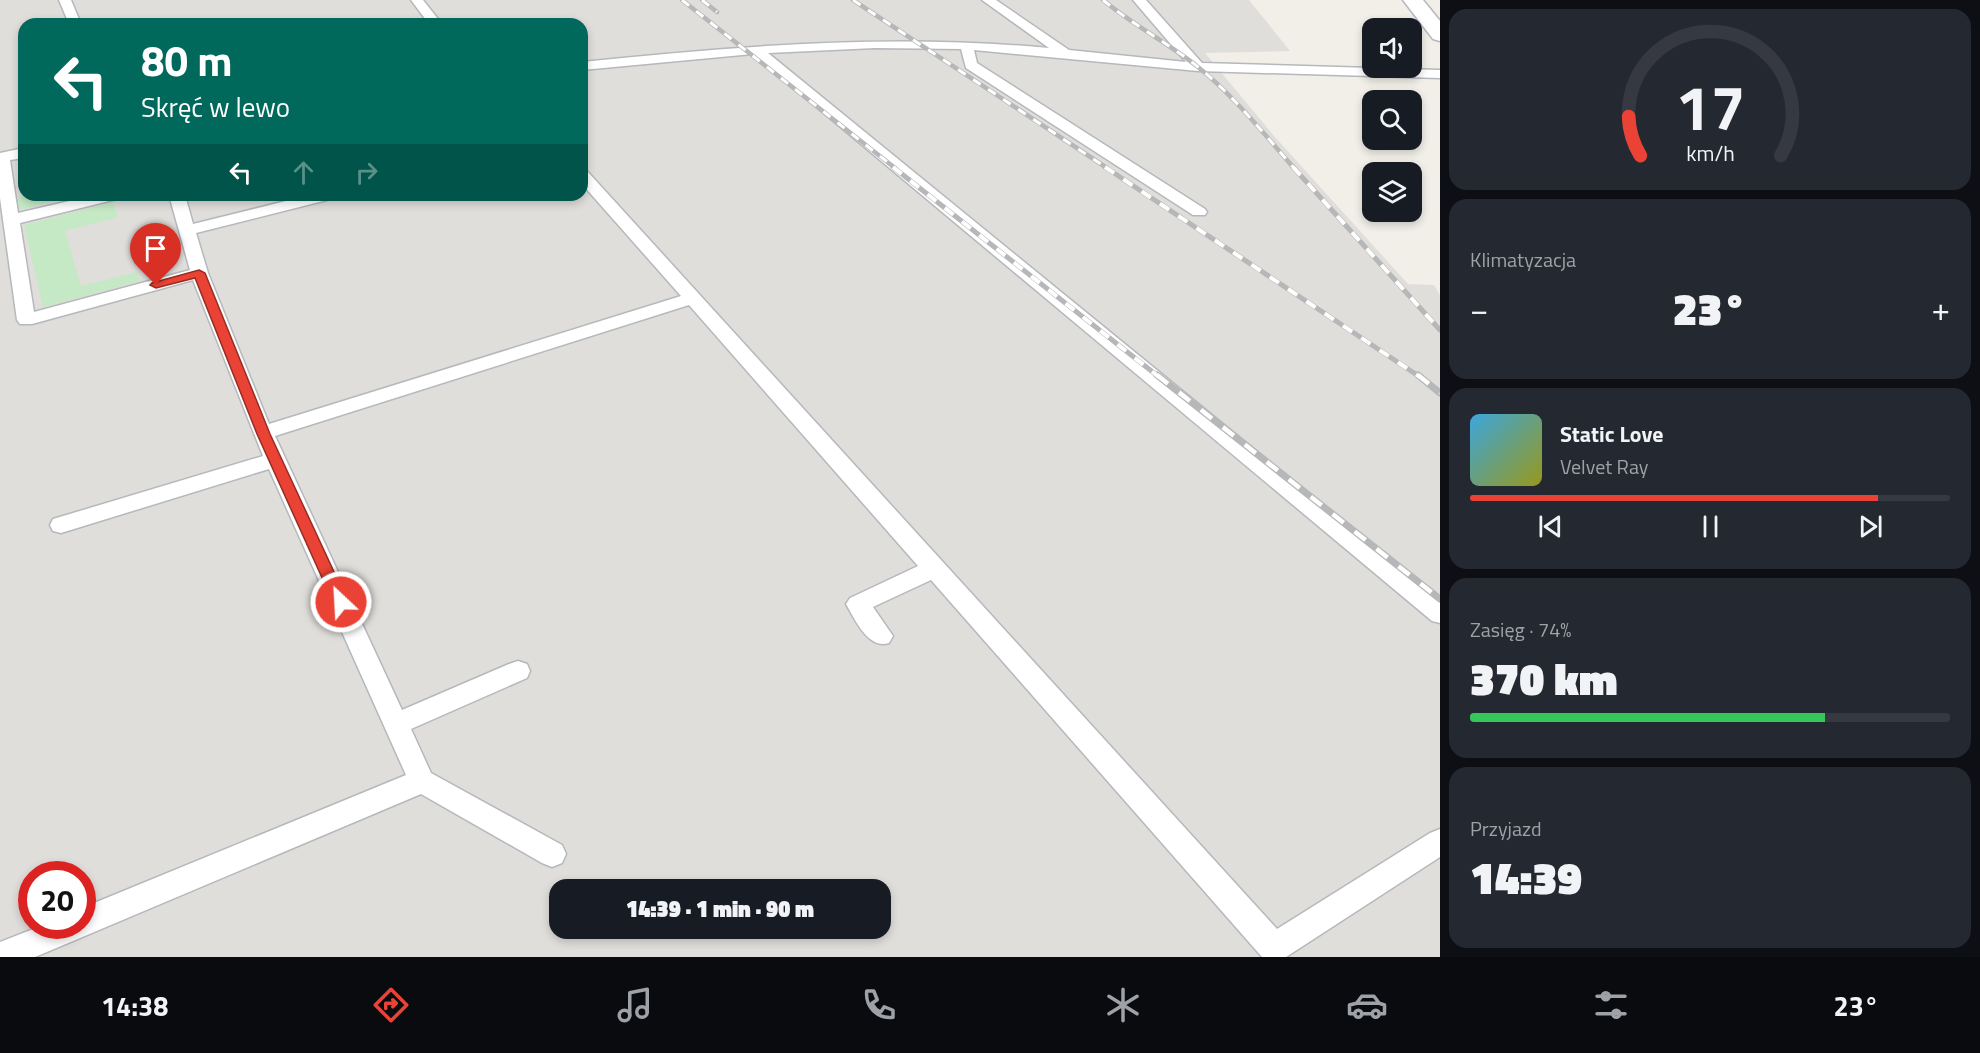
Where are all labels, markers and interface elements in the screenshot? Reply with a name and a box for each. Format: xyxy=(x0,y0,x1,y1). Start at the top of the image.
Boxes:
map controls xyxy=(1362,18,1422,222)
button: sound xyxy=(1362,18,1422,78)
text: 80 m xyxy=(141,28,233,92)
icon: left xyxy=(42,42,120,120)
text: 17 xyxy=(1675,59,1745,154)
text: Skręć w lewo xyxy=(141,86,290,127)
button: search xyxy=(1362,90,1422,150)
text: km/h xyxy=(1686,138,1734,170)
icon: left xyxy=(224,156,257,189)
icon: ahead xyxy=(287,156,320,189)
icon: right xyxy=(350,156,383,189)
button: layers xyxy=(1362,162,1422,222)
pin xyxy=(130,223,181,285)
icon: arrive xyxy=(139,232,172,265)
text: Klimatyzacja xyxy=(1470,244,1576,275)
text: 23° xyxy=(1673,274,1747,342)
text: − xyxy=(1470,284,1488,334)
text: + xyxy=(1932,284,1950,334)
text: Static Love xyxy=(1560,417,1663,451)
text: Velvet Ray xyxy=(1560,451,1649,482)
icon: previous xyxy=(1534,510,1567,543)
icon: pause xyxy=(1694,510,1727,543)
icon: next xyxy=(1854,510,1887,543)
position arrow xyxy=(309,570,373,634)
text: Zasięg · 74% xyxy=(1470,614,1572,645)
text: 370 km xyxy=(1470,644,1618,712)
text: Przyjazd xyxy=(1470,813,1542,844)
text: 14:39 xyxy=(1470,843,1582,911)
speed limit sign: 20 xyxy=(18,861,96,939)
text: 14:39 · 1 min · 90 m xyxy=(626,892,814,926)
icon: directions xyxy=(370,984,412,1026)
icon: music xyxy=(614,984,656,1026)
icon: phone xyxy=(858,984,900,1026)
icon: climate xyxy=(1102,984,1144,1026)
icon: car xyxy=(1346,984,1388,1026)
icon: filters xyxy=(1590,984,1632,1026)
text: 14:38 xyxy=(101,985,168,1026)
text: 23° xyxy=(1834,985,1879,1026)

